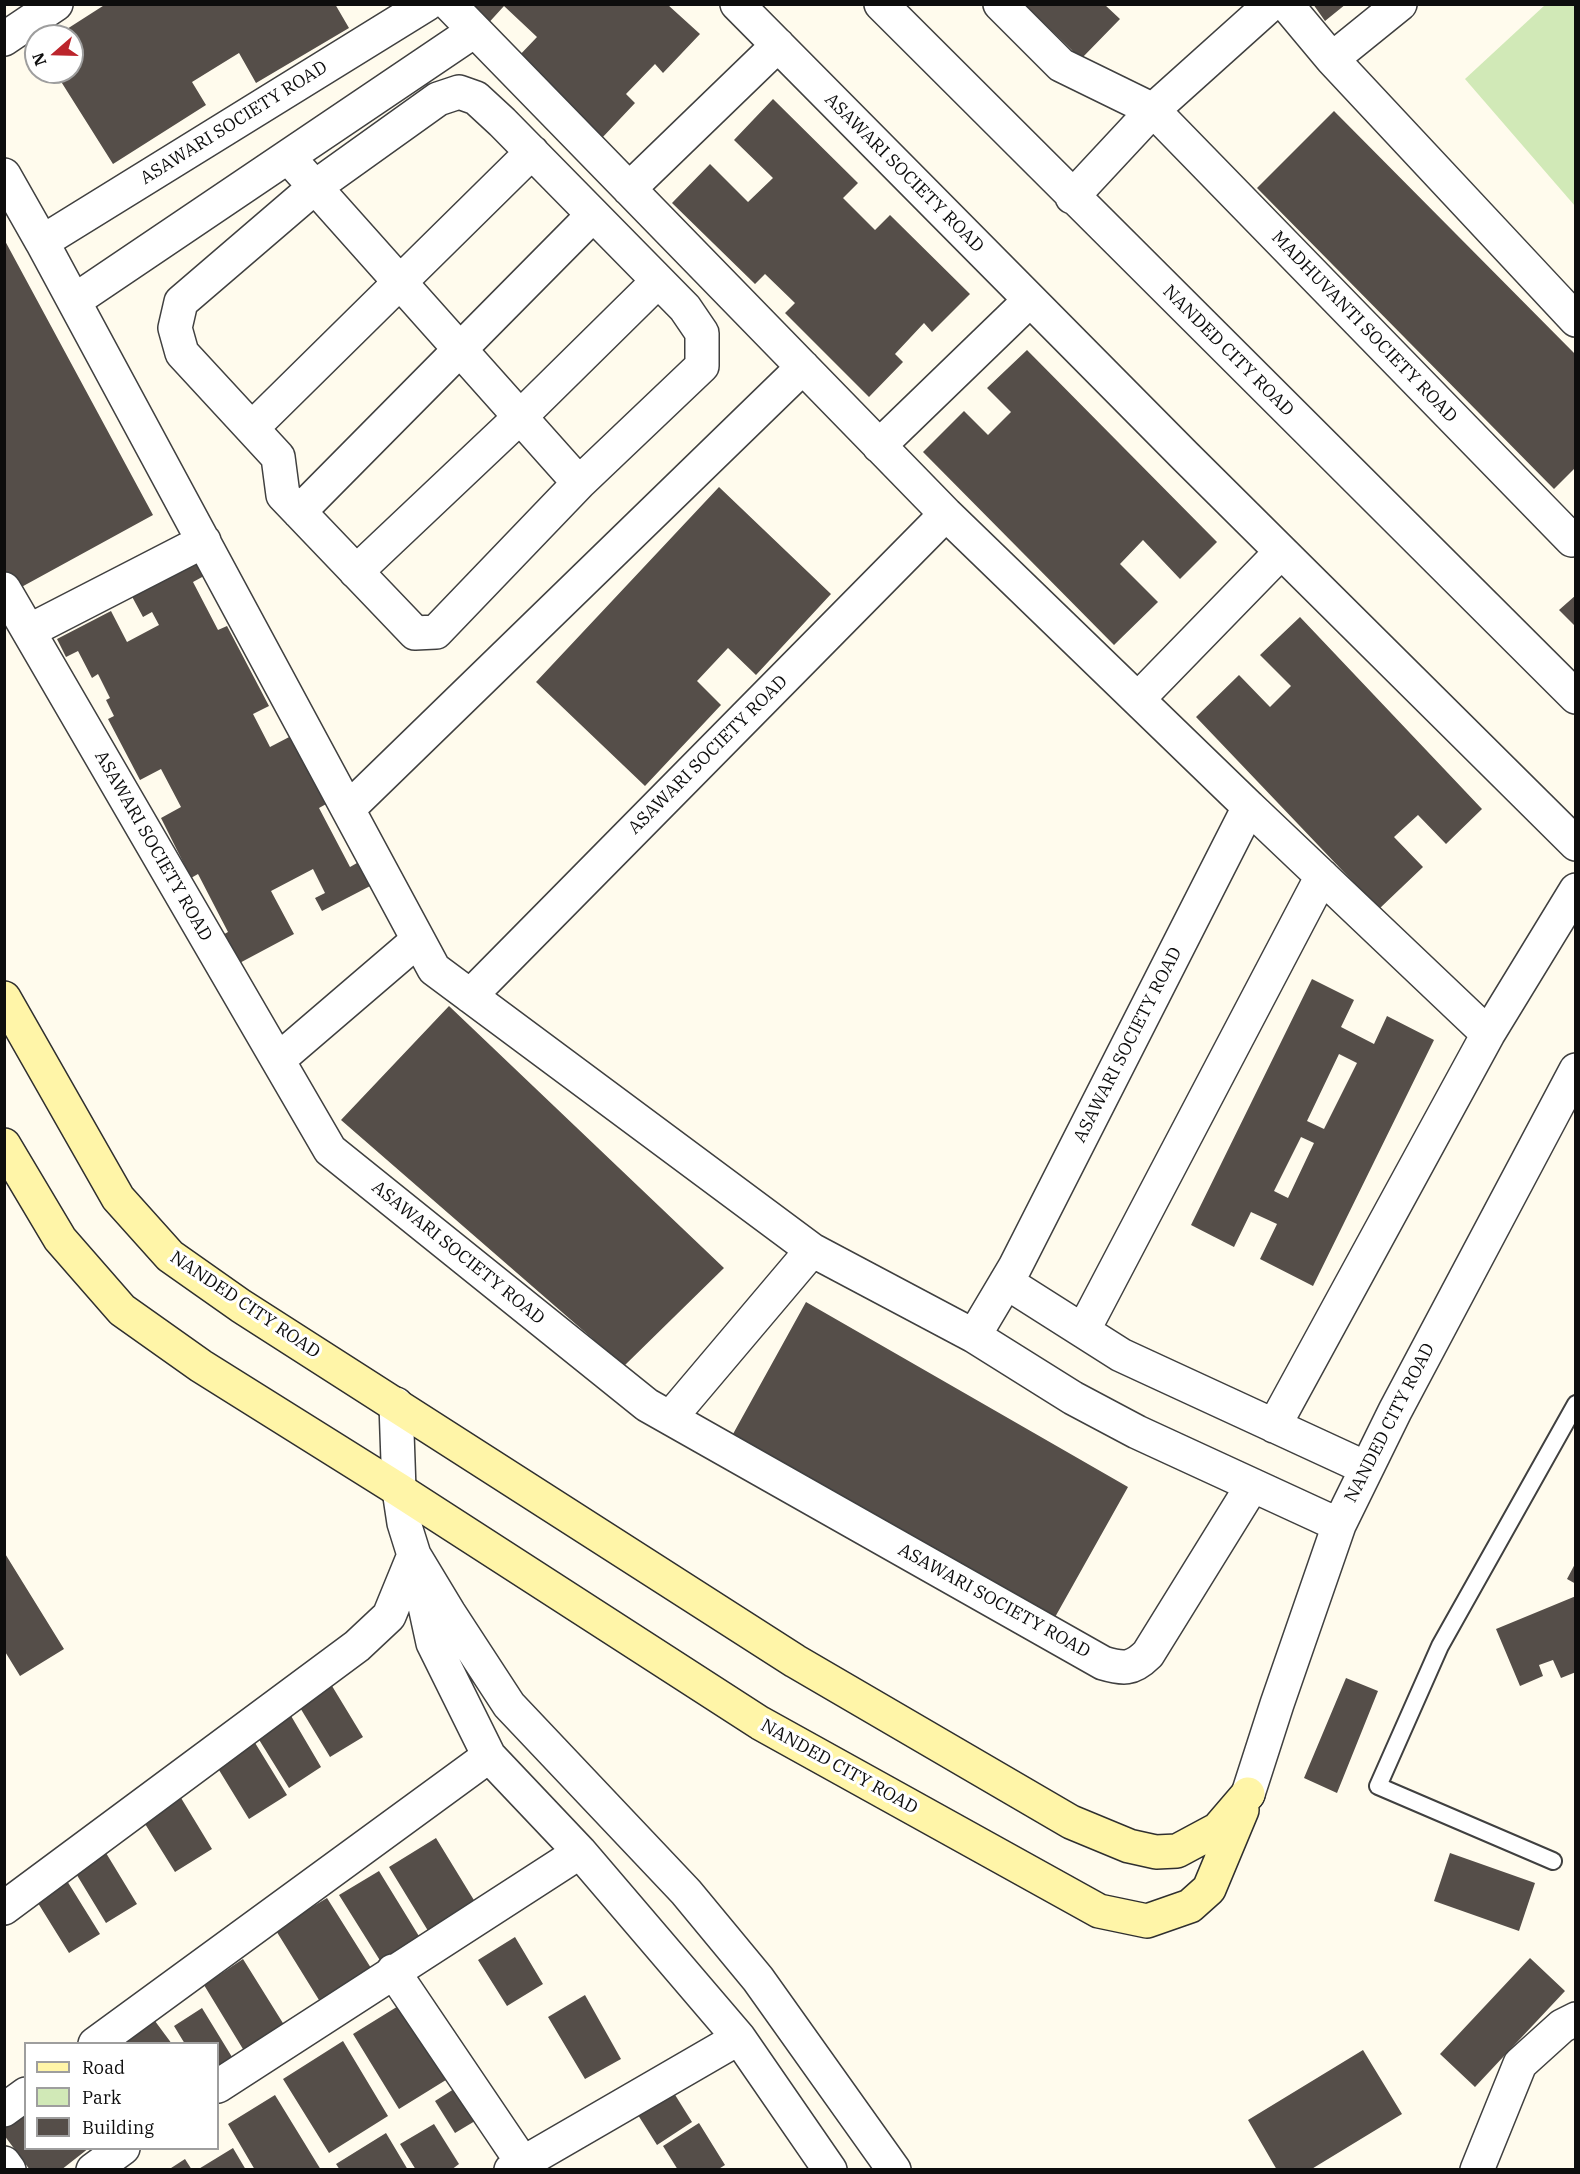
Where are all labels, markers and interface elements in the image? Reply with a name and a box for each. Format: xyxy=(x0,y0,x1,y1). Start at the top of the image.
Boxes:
north arrow xyxy=(24,24,84,84)
text: N xyxy=(27,50,51,69)
street label: ASAWARI SOCIETY ROAD xyxy=(137,57,331,189)
street label: ASAWARI SOCIETY ROAD xyxy=(820,89,988,257)
street label: MADHUVANTI SOCIETY ROAD xyxy=(1267,227,1461,427)
street label: NANDED CITY ROAD xyxy=(1158,281,1298,421)
street label: ASAWARI SOCIETY ROAD xyxy=(624,671,792,839)
street label: ASAWARI SOCIETY ROAD xyxy=(90,747,216,945)
street label: ASAWARI SOCIETY ROAD xyxy=(1069,944,1187,1146)
street label: ASAWARI SOCIETY ROAD xyxy=(367,1177,549,1329)
street label: NANDED CITY ROAD xyxy=(166,1247,324,1363)
street label: NANDED CITY ROAD xyxy=(1340,1340,1440,1506)
street label: ASAWARI SOCIETY ROAD xyxy=(894,1539,1094,1663)
street label: NANDED CITY ROAD xyxy=(757,1715,921,1819)
legend xyxy=(24,2042,219,2150)
text: Road xyxy=(82,2056,125,2079)
text: Park xyxy=(82,2086,121,2109)
text: Building xyxy=(82,2116,154,2139)

